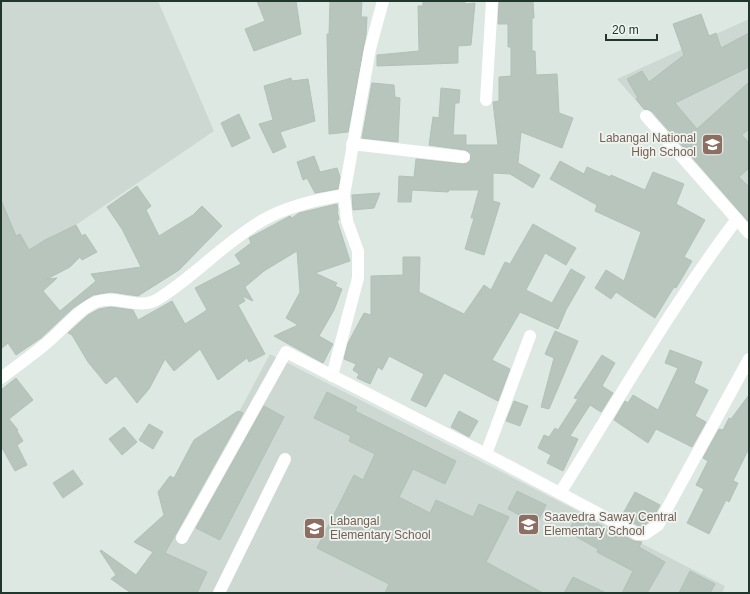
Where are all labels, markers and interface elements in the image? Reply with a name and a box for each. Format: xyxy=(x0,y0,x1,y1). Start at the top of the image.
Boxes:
scale bar xyxy=(606,16,657,42)
text: 20 m xyxy=(612,23,639,37)
place label: Labangal National High School xyxy=(599,131,696,159)
school or university icon: Labangal National High School xyxy=(699,132,725,158)
place label: Saavedra Saway Central Elementary School xyxy=(544,510,677,538)
school or university icon: Saavedra Saway Central Elementary School xyxy=(516,511,542,537)
place label: Labangal Elementary School xyxy=(330,514,431,542)
school or university icon: Labangal Elementary School xyxy=(302,515,328,541)

